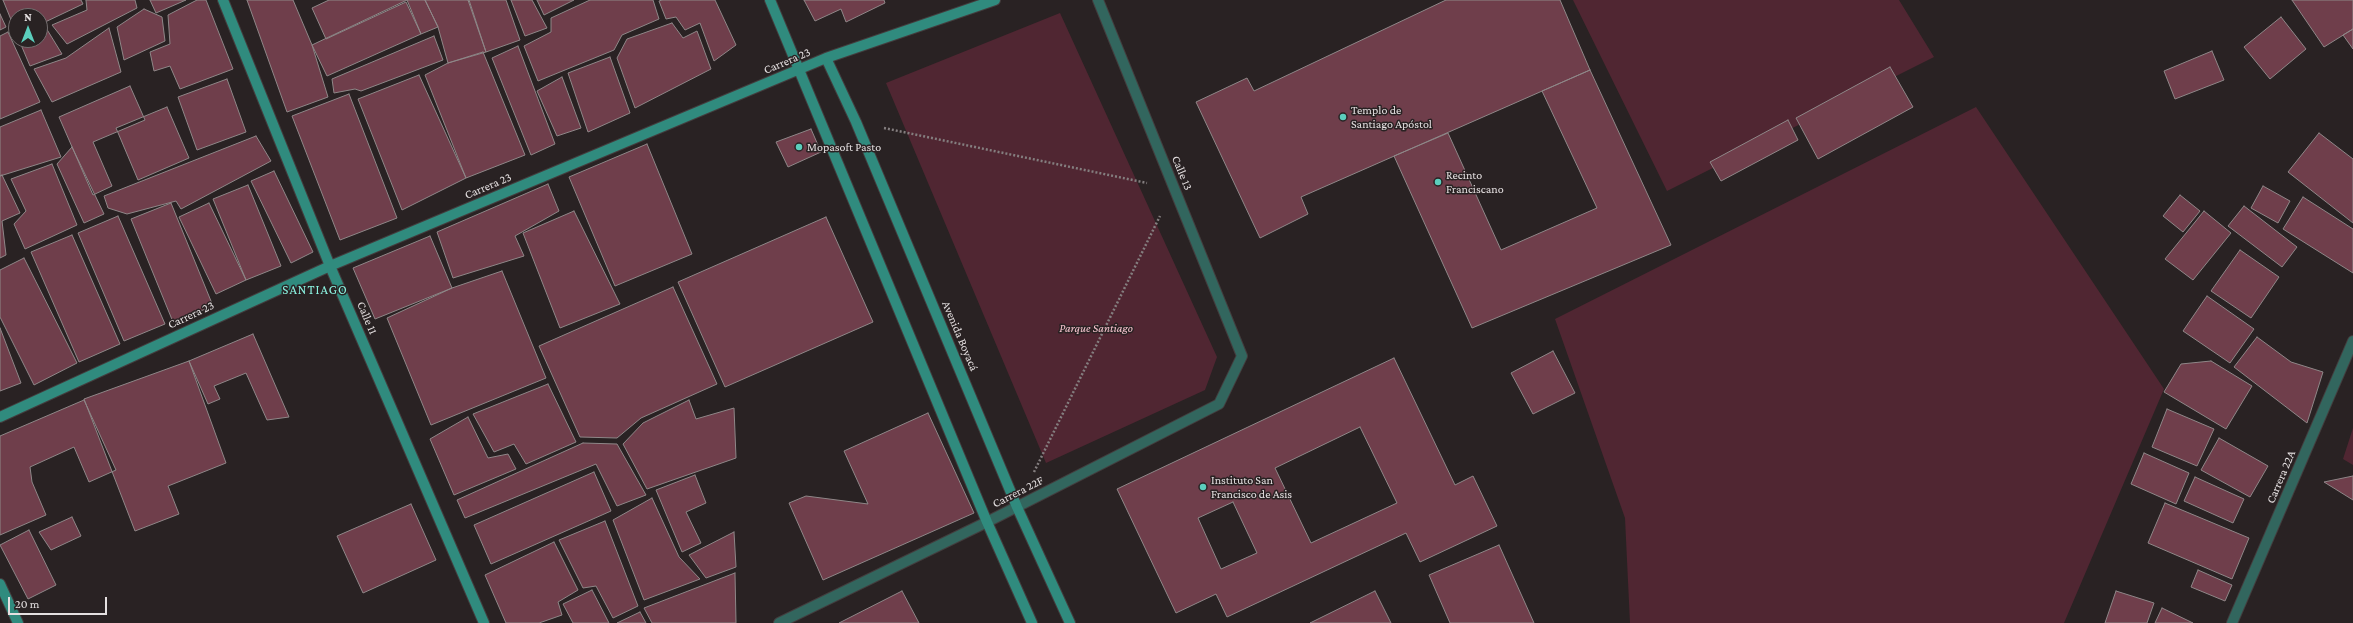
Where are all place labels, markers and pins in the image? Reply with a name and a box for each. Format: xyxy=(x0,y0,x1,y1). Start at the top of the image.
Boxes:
place label: Templo de Santiago Apóstol xyxy=(1351,103,1432,131)
marker: Templo de Santiago Apóstol xyxy=(1338,112,1348,122)
place label: Mopasoft Pasto xyxy=(807,140,881,154)
marker: Mopasoft Pasto xyxy=(794,142,804,152)
place label: Recinto Franciscano xyxy=(1446,168,1504,196)
marker: Recinto Franciscano xyxy=(1433,177,1443,187)
place label: Instituto San Francisco de Asis xyxy=(1211,473,1292,501)
marker: Instituto San Francisco de Asis xyxy=(1198,482,1208,492)

